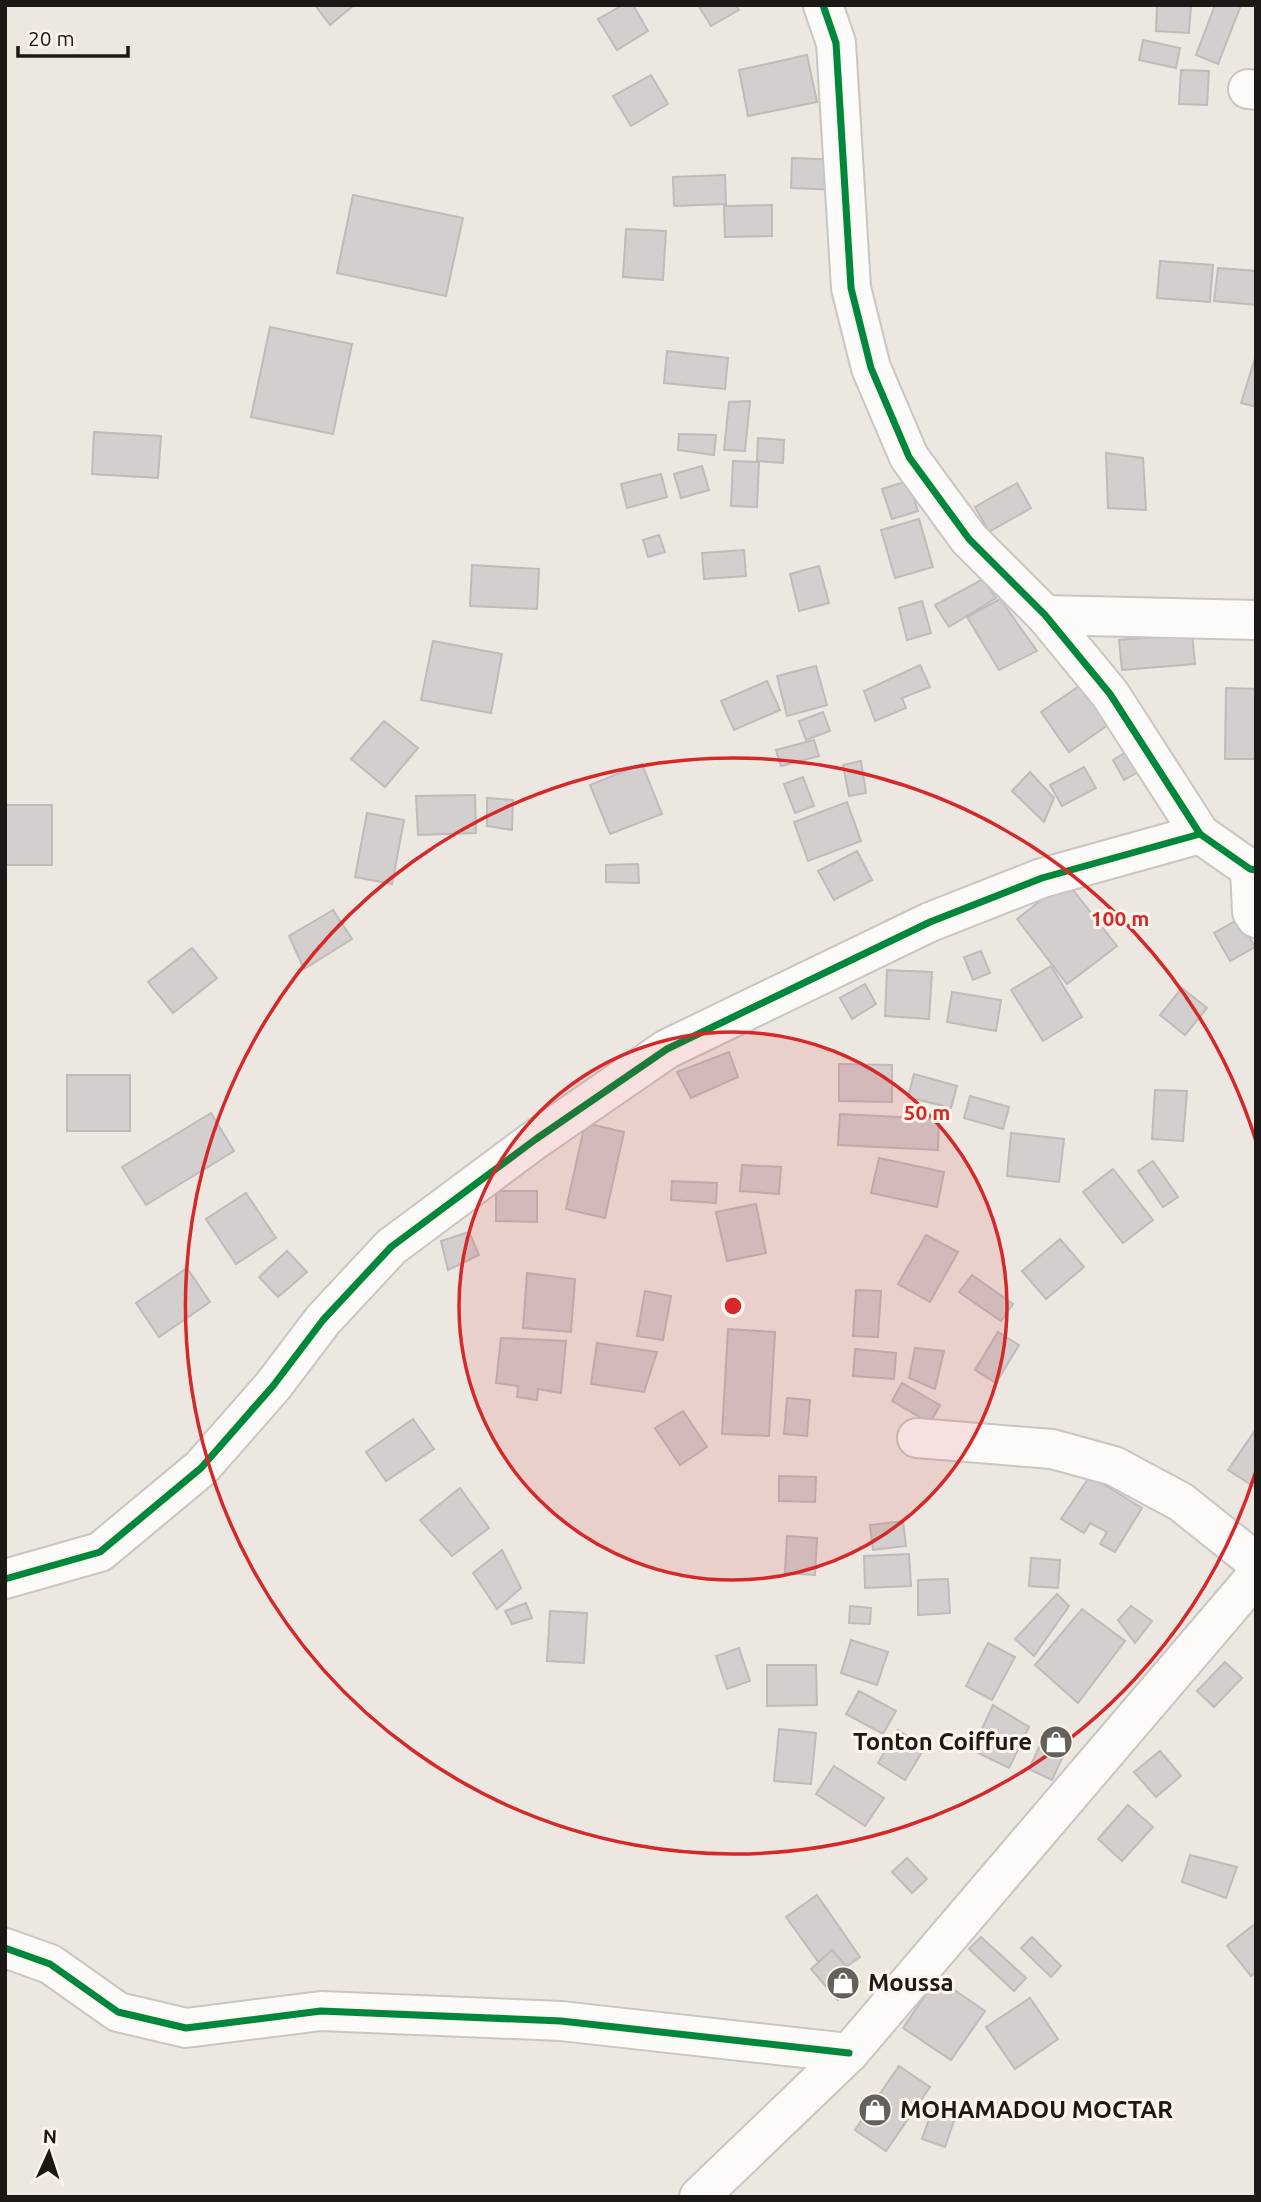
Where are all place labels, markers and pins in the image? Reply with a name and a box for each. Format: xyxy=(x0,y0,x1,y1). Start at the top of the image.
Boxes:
centre of rings xyxy=(721,1294,745,1318)
shop icon: Tonton Coiffure xyxy=(1037,1723,1075,1761)
place label: Tonton Coiffure xyxy=(853,1728,1032,1755)
shop icon: Moussa xyxy=(824,1964,862,2002)
place label: Moussa xyxy=(868,1969,954,1996)
shop icon: MOHAMADOU MOCTAR xyxy=(856,2091,894,2129)
place label: MOHAMADOU MOCTAR xyxy=(900,2096,1173,2123)

